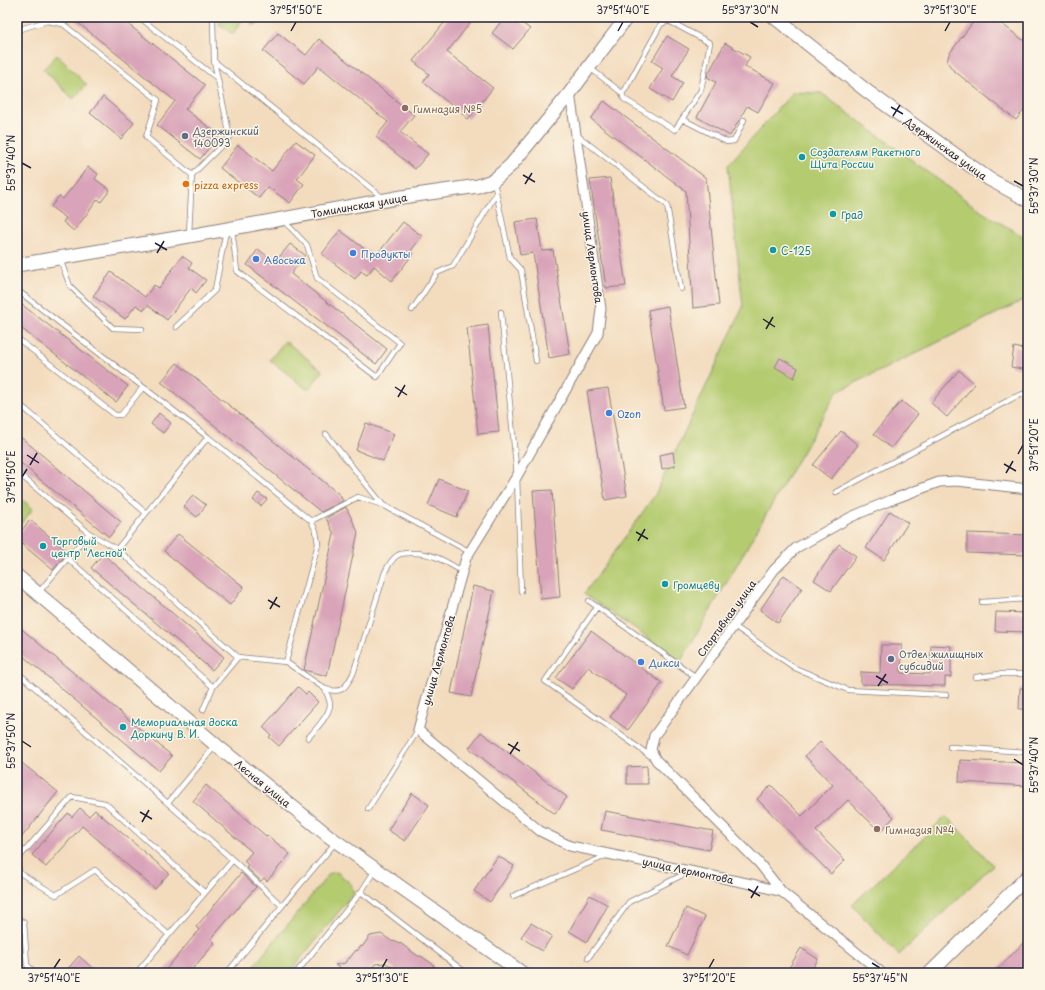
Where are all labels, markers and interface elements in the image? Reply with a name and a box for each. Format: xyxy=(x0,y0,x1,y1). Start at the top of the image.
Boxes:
text: 37°51'50"E xyxy=(270,2,322,17)
text: 37°51'40"E xyxy=(596,2,650,17)
text: 55°37'30"N xyxy=(722,2,779,17)
text: 37°51'30"E xyxy=(923,2,977,17)
place label: Гимназия №5 xyxy=(413,101,482,116)
marker: Гимназия №5 xyxy=(400,103,410,113)
street label: Дзержинская улица xyxy=(901,112,991,183)
place label: Дзержинский 140093 xyxy=(192,123,259,150)
marker: Дзержинский 140093 xyxy=(180,131,190,141)
text: 55°37'40"N xyxy=(3,134,18,191)
place label: Создателям Ракетного Щита России xyxy=(810,144,921,171)
marker: Создателям Ракетного Щита России xyxy=(797,152,807,162)
text: 55°37'30"N xyxy=(1026,157,1041,214)
place label: pizza express xyxy=(194,177,259,192)
marker: pizza express xyxy=(181,179,191,189)
street label: Томилинская улица xyxy=(310,189,409,221)
place label: Град xyxy=(841,207,863,222)
marker: Град xyxy=(828,209,838,219)
street label: улица Лермонтова xyxy=(579,210,607,305)
place label: С-125 xyxy=(781,243,811,258)
marker: С-125 xyxy=(768,245,778,255)
place label: Продукты xyxy=(361,246,410,261)
marker: Продукты xyxy=(348,248,358,258)
place label: Авоська xyxy=(264,252,307,267)
marker: Авоська xyxy=(251,254,261,264)
place label: Ozon xyxy=(617,406,641,421)
marker: Ozon xyxy=(604,408,614,418)
text: 37°51'20"E xyxy=(1026,418,1041,472)
text: 37°51'50"E xyxy=(3,451,18,503)
place label: Торговый центр "Лесной" xyxy=(51,533,127,560)
marker: Торговый центр "Лесной" xyxy=(38,541,48,551)
street label: Спортивная улица xyxy=(693,576,759,660)
place label: Громцеву xyxy=(673,577,720,593)
marker: Громцеву xyxy=(660,579,670,589)
street label: улица Лермонтова xyxy=(418,613,458,707)
place label: Отдел жилищных субсидий xyxy=(899,646,983,673)
marker: Отдел жилищных субсидий xyxy=(886,654,896,664)
place label: Дикси xyxy=(648,655,680,670)
marker: Дикси xyxy=(636,657,646,667)
text: 55°37'50"N xyxy=(3,713,18,769)
place label: Мемориальная доска Доркину В. И. xyxy=(130,714,238,741)
marker: Мемориальная доска Доркину В. И. xyxy=(118,722,128,732)
text: 55°37'40"N xyxy=(1026,736,1041,793)
street label: Лесная улица xyxy=(232,756,295,811)
place label: Гимназия №4 xyxy=(885,822,955,837)
marker: Гимназия №4 xyxy=(872,824,882,834)
street label: улица Лермонтова xyxy=(641,853,736,887)
text: 37°51'40"E xyxy=(27,970,81,985)
text: 37°51'30"E xyxy=(355,970,409,985)
text: 37°51'20"E xyxy=(682,970,736,985)
text: 55°37'45"N xyxy=(852,970,908,985)

